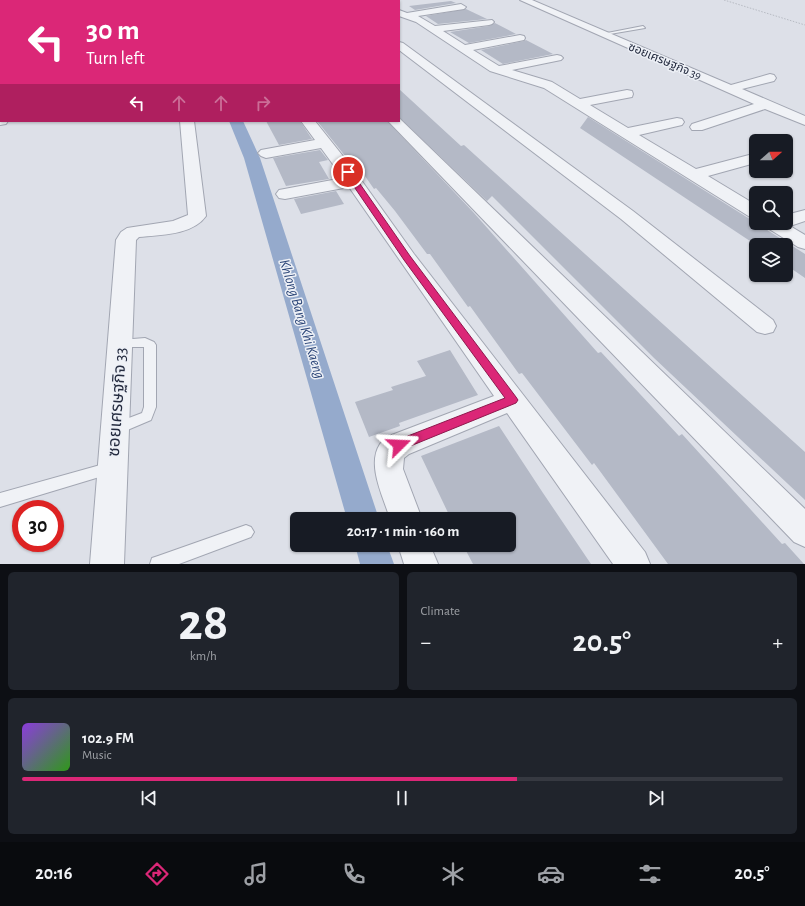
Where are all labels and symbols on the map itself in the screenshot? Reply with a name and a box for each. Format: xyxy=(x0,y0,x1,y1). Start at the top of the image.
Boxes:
street label: ซอยเศรษฐกิจ 39 xyxy=(626,40,704,83)
north arrow xyxy=(749,134,793,178)
pin xyxy=(331,155,365,189)
water label: Khlong Bang Khi Kaeng xyxy=(277,257,327,381)
street label: ซอยเศรษฐกิจ 33 xyxy=(105,347,130,457)
position arrow xyxy=(378,424,420,466)
speed limit sign: 30 xyxy=(12,500,64,552)

